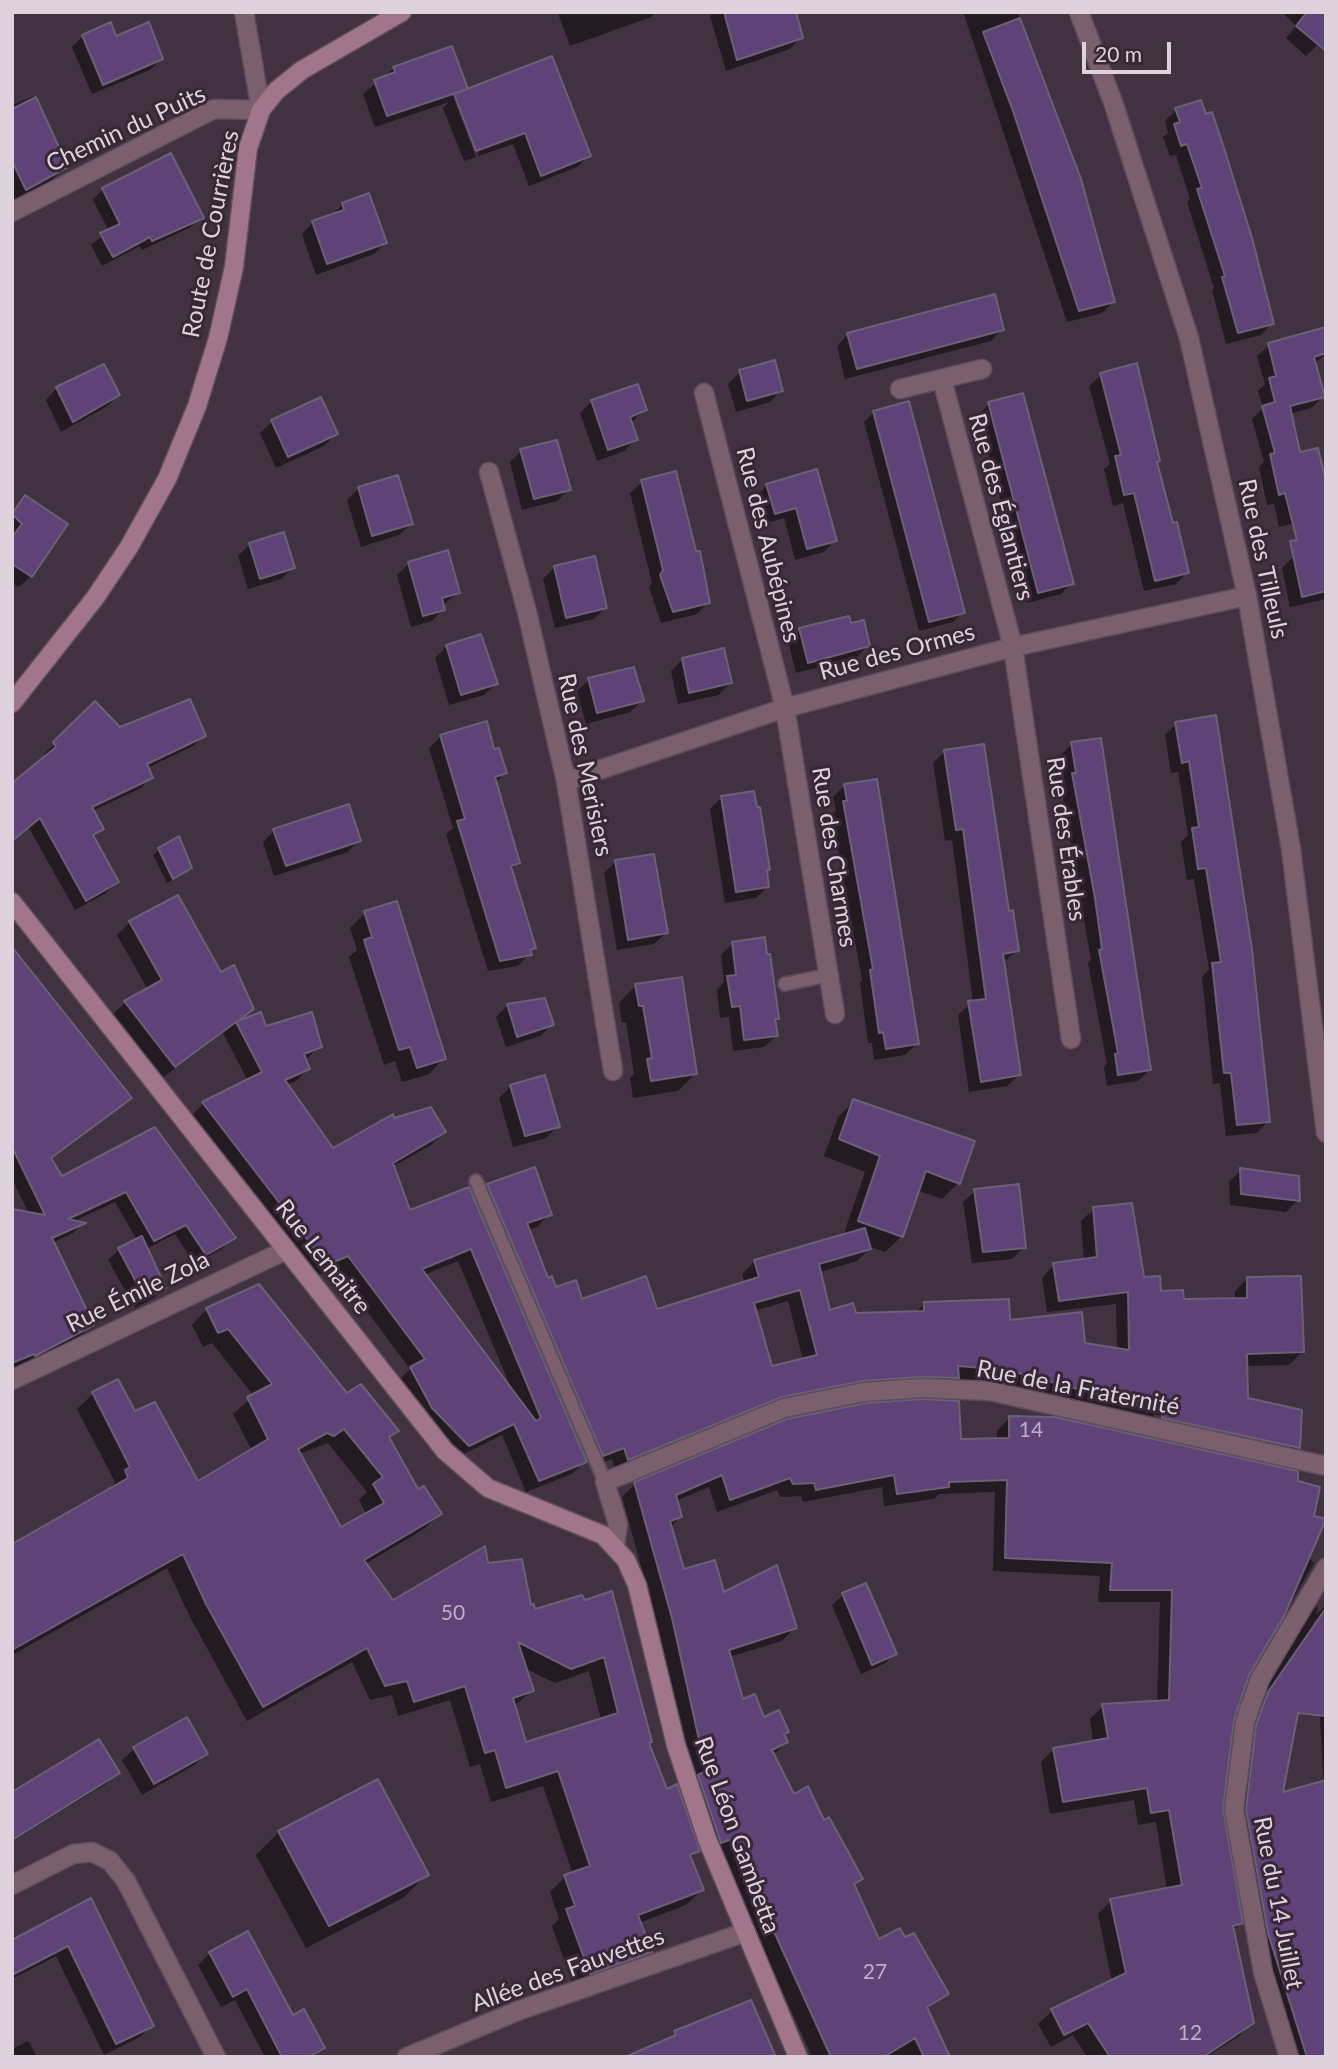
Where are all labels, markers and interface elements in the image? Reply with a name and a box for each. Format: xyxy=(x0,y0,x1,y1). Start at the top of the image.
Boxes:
scale bar xyxy=(1086,28,1175,72)
text: 20 m xyxy=(1095,41,1142,66)
street label: Chemin du Puits xyxy=(42,79,210,179)
street label: Route de Courrières xyxy=(177,128,245,340)
street label: Rue des Églantiers xyxy=(962,410,1040,604)
street label: Rue des Aubépines xyxy=(730,444,806,646)
street label: Rue des Tilleuls xyxy=(1232,476,1294,642)
street label: Rue des Ormes xyxy=(816,617,978,687)
street label: Rue des Merisiers xyxy=(552,671,618,859)
street label: Rue des Érables xyxy=(1040,755,1092,923)
street label: Rue des Charmes xyxy=(806,765,862,949)
street label: Rue Lemaitre xyxy=(269,1194,377,1320)
street label: Rue Émile Zola xyxy=(62,1245,214,1339)
street label: Rue de la Fraternité xyxy=(974,1354,1182,1422)
house number: 14 xyxy=(1019,1417,1043,1443)
house number: 50 xyxy=(441,1600,465,1626)
street label: Rue Léon Gambetta xyxy=(688,1733,786,1937)
street label: Rue du 14 Juillet xyxy=(1247,1814,1309,1992)
street label: Allée des Fauvettes xyxy=(468,1922,668,2018)
house number: 27 xyxy=(863,1959,887,1985)
house number: 12 xyxy=(1178,2020,1202,2046)

